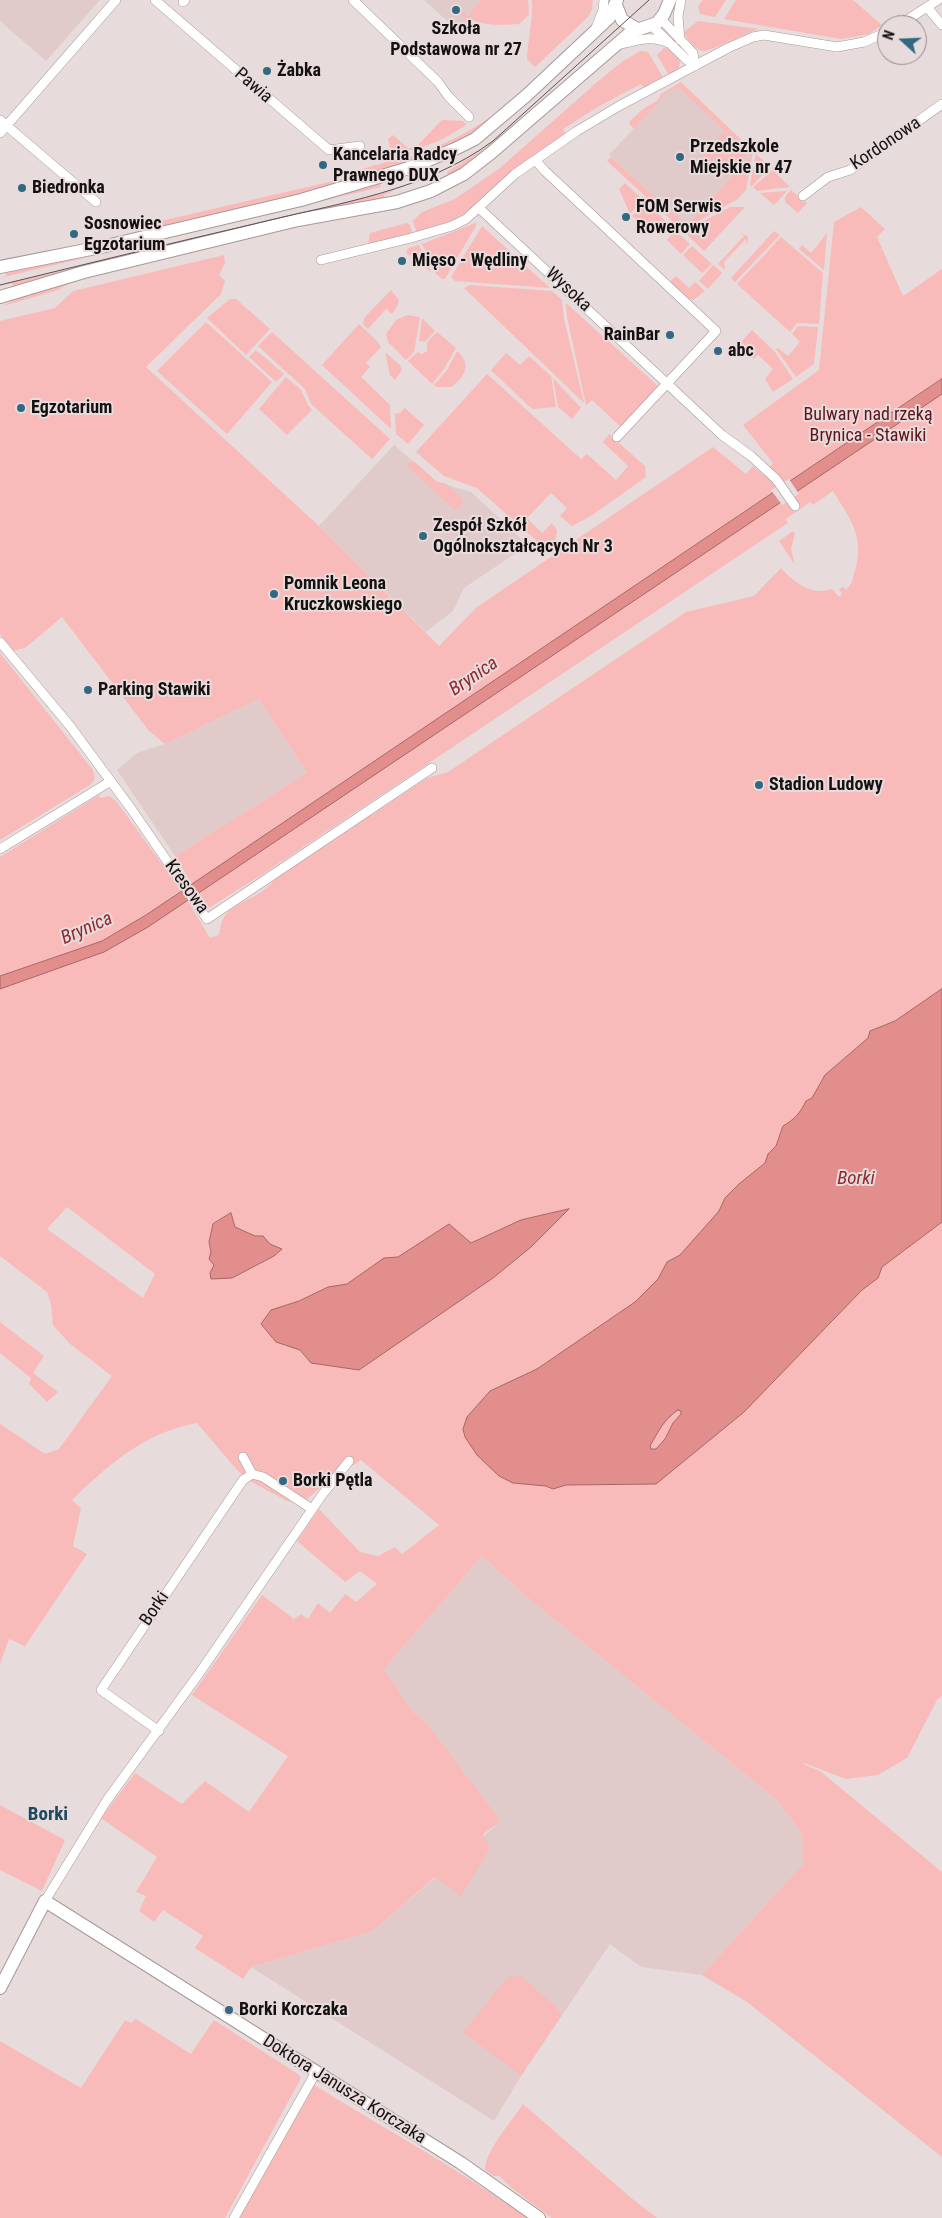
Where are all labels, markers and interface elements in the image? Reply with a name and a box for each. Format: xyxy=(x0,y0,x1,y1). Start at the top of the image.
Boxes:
marker: Szkoła Podstawowa nr 27 xyxy=(450,4,462,16)
north arrow xyxy=(877,15,927,65)
place label: Szkoła Podstawowa nr 27 xyxy=(390,18,522,60)
text: N xyxy=(880,28,898,42)
place label: Żabka xyxy=(277,60,321,82)
street label: Pawia xyxy=(230,64,276,108)
marker: Żabka xyxy=(261,65,273,77)
street label: Kordonowa xyxy=(847,113,925,175)
place label: Przedszkole Miejskie nr 47 xyxy=(690,136,792,178)
place label: Kancelaria Radcy Prawnego DUX xyxy=(333,144,457,186)
marker: Przedszkole Miejskie nr 47 xyxy=(674,151,686,163)
marker: Kancelaria Radcy Prawnego DUX xyxy=(317,159,329,171)
place label: Biedronka xyxy=(32,177,105,199)
marker: Biedronka xyxy=(16,182,28,194)
place label: FOM Serwis Rowerowy xyxy=(636,196,722,238)
marker: FOM Serwis Rowerowy xyxy=(620,211,632,223)
place label: Sosnowiec Egzotarium xyxy=(84,213,165,255)
marker: Sosnowiec Egzotarium xyxy=(68,228,80,240)
place label: Mięso - Wędliny xyxy=(412,250,527,272)
marker: Mięso - Wędliny xyxy=(396,255,408,267)
street label: Wysoka xyxy=(540,263,596,317)
place label: RainBar xyxy=(604,324,660,346)
marker: RainBar xyxy=(664,329,676,341)
place label: abc xyxy=(728,340,754,362)
marker: abc xyxy=(712,345,724,357)
place label: Egzotarium xyxy=(31,397,112,419)
marker: Egzotarium xyxy=(15,402,27,414)
park label: Bulwary nad rzeką Brynica - Stawiki xyxy=(803,404,933,446)
place label: Zespół Szkół Ogólnokształcących Nr 3 xyxy=(433,515,613,558)
marker: Zespół Szkół Ogólnokształcących Nr 3 xyxy=(417,530,429,542)
place label: Pomnik Leona Kruczkowskiego xyxy=(284,573,402,616)
marker: Pomnik Leona Kruczkowskiego xyxy=(268,588,280,600)
water label: Brynica xyxy=(445,652,503,702)
place label: Parking Stawiki xyxy=(98,679,211,701)
marker: Parking Stawiki xyxy=(82,684,94,696)
place label: Stadion Ludowy xyxy=(769,774,883,796)
marker: Stadion Ludowy xyxy=(753,779,765,791)
street label: Kresowa xyxy=(159,856,213,918)
water label: Brynica xyxy=(58,908,116,950)
water label: Borki xyxy=(837,1168,875,1190)
place label: Borki Pętla xyxy=(293,1470,373,1492)
marker: Borki Pętla xyxy=(277,1475,289,1487)
street label: Borki xyxy=(136,1588,174,1630)
district label: Borki xyxy=(28,1804,68,1826)
place label: Borki Korczaka xyxy=(239,1999,348,2021)
marker: Borki Korczaka xyxy=(223,2004,235,2016)
street label: Doktora Janusza Korczaka xyxy=(258,2031,430,2149)

